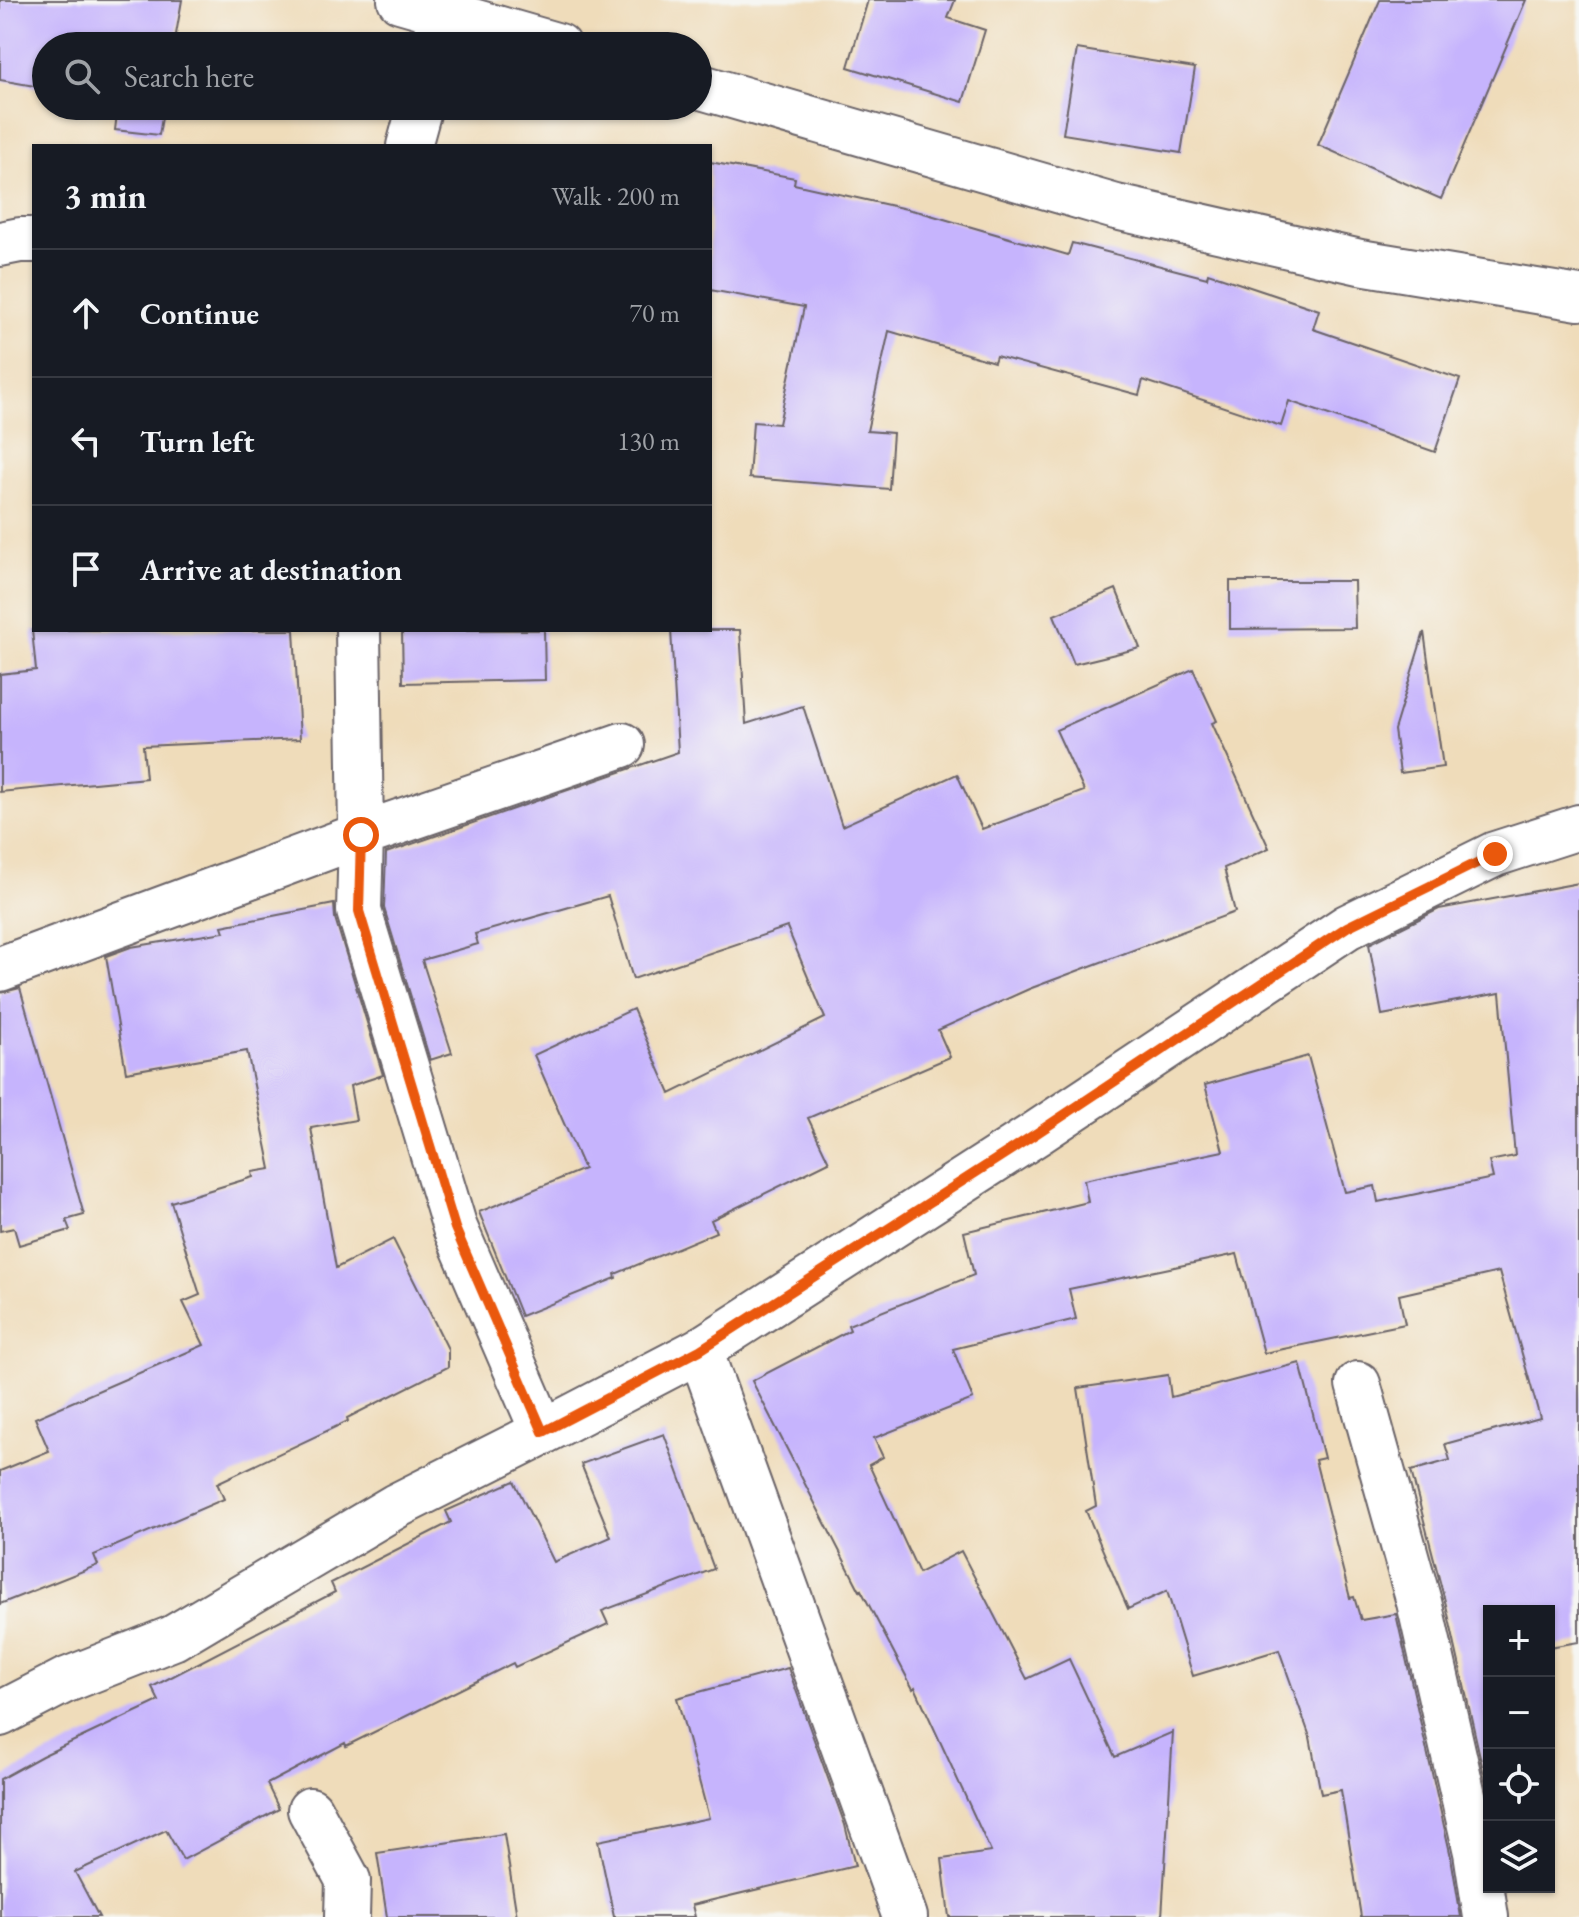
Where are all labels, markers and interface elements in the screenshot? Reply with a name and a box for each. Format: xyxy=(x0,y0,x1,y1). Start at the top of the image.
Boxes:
search box xyxy=(32,32,712,120)
icon: search xyxy=(60,54,104,98)
text: Search here xyxy=(124,57,254,96)
text: 3 min xyxy=(64,174,147,218)
text: Walk · 200 m xyxy=(552,179,680,213)
icon: ahead xyxy=(64,291,108,335)
text: Continue xyxy=(140,294,259,333)
text: 70 m xyxy=(630,296,680,330)
icon: left xyxy=(64,419,108,463)
text: Turn left xyxy=(140,422,254,461)
text: 130 m xyxy=(617,424,680,458)
icon: arrive xyxy=(64,547,108,591)
text: Arrive at destination xyxy=(140,550,402,589)
route start xyxy=(343,817,379,853)
route end xyxy=(1477,836,1513,872)
map controls xyxy=(1483,1605,1555,1893)
button: + xyxy=(1483,1605,1555,1677)
button: − xyxy=(1483,1677,1555,1749)
button: locate xyxy=(1483,1749,1555,1821)
button: layers xyxy=(1483,1821,1555,1893)

